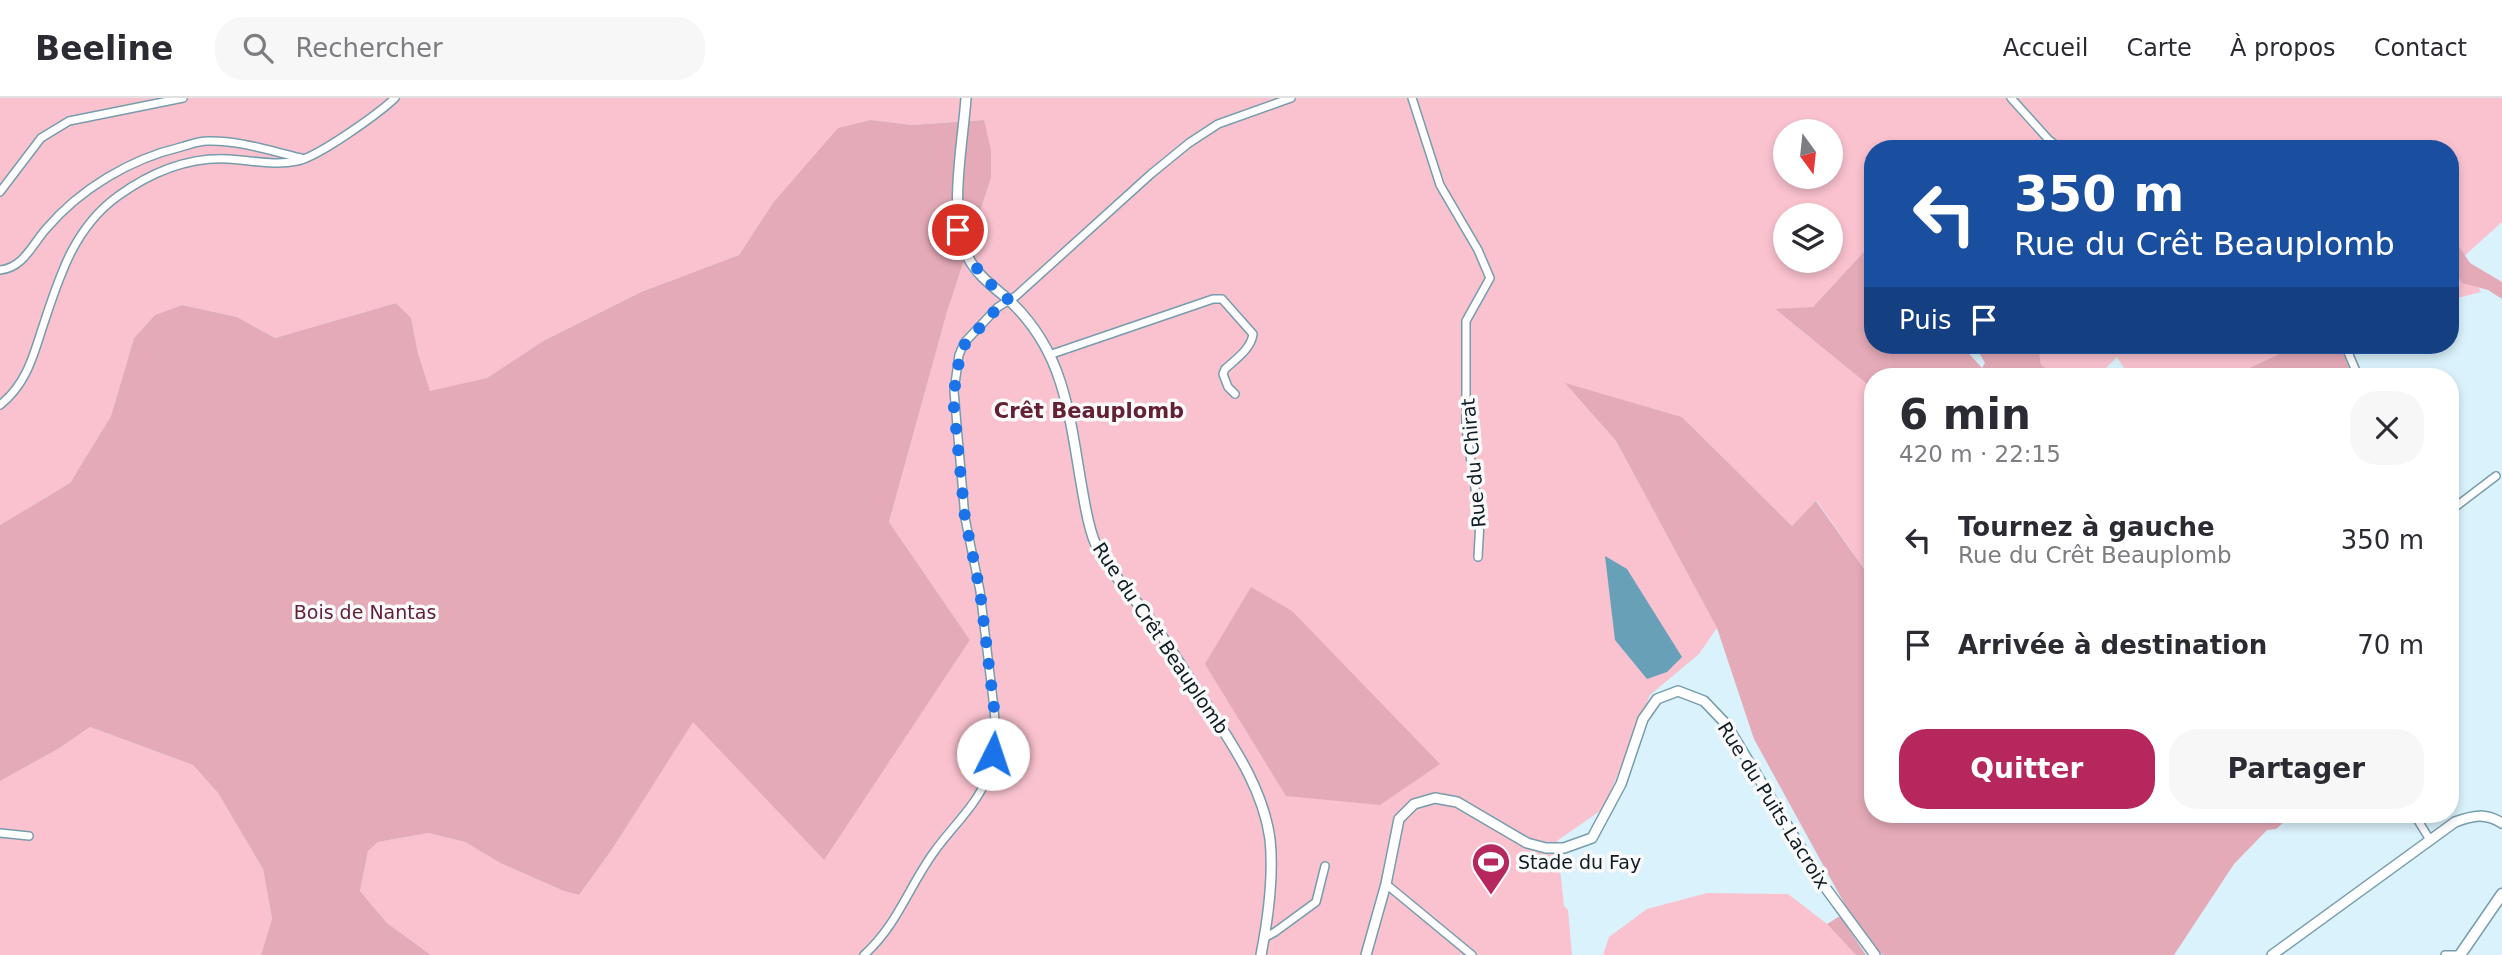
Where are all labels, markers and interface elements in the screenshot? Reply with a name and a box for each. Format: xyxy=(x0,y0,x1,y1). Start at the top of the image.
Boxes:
search box xyxy=(215,17,705,80)
text: Beeline xyxy=(35,29,173,68)
icon: search xyxy=(239,29,277,67)
text: Rechercher xyxy=(295,33,443,63)
text: Accueil xyxy=(2003,34,2088,62)
text: Carte xyxy=(2126,34,2192,62)
text: À propos xyxy=(2230,34,2336,62)
text: Contact xyxy=(2374,34,2467,62)
north arrow xyxy=(1773,119,1843,189)
map controls xyxy=(1773,119,1843,273)
text: 350 m xyxy=(2014,166,2184,223)
icon: left xyxy=(1899,168,1990,259)
pin xyxy=(928,200,988,260)
button: layers xyxy=(1773,203,1843,273)
icon: arrive xyxy=(939,211,977,249)
text: Rue du Crêt Beauplomb xyxy=(2014,225,2395,263)
icon: arrive xyxy=(1965,301,2003,339)
text: Puis xyxy=(1899,305,1951,335)
text: 6 min xyxy=(1899,390,2031,439)
button: close xyxy=(2350,391,2424,465)
street label: Rue du Chirat xyxy=(1456,397,1490,529)
district label: Crêt Beauplomb xyxy=(994,399,1184,423)
text: 420 m · 22:15 xyxy=(1899,441,2061,467)
text: Tournez à gauche xyxy=(1958,512,2215,542)
icon: left xyxy=(1899,521,1937,559)
text: 350 m xyxy=(2341,525,2424,555)
street label: Rue du Crêt Beauplomb xyxy=(1089,538,1233,738)
text: Rue du Crêt Beauplomb xyxy=(1958,542,2232,568)
park label: Bois de Nantas xyxy=(294,601,436,623)
icon: arrive xyxy=(1899,626,1937,664)
text: Arrivée à destination xyxy=(1958,630,2267,660)
text: 70 m xyxy=(2357,630,2424,660)
position arrow xyxy=(956,717,1030,791)
street label: Rue du Puits Lacroix xyxy=(1714,718,1834,892)
button: Quitter xyxy=(1899,729,2155,809)
button: Partager xyxy=(2169,729,2424,809)
sports icon: Stade du Fay xyxy=(1470,841,1512,896)
place label: Stade du Fay xyxy=(1518,851,1641,873)

